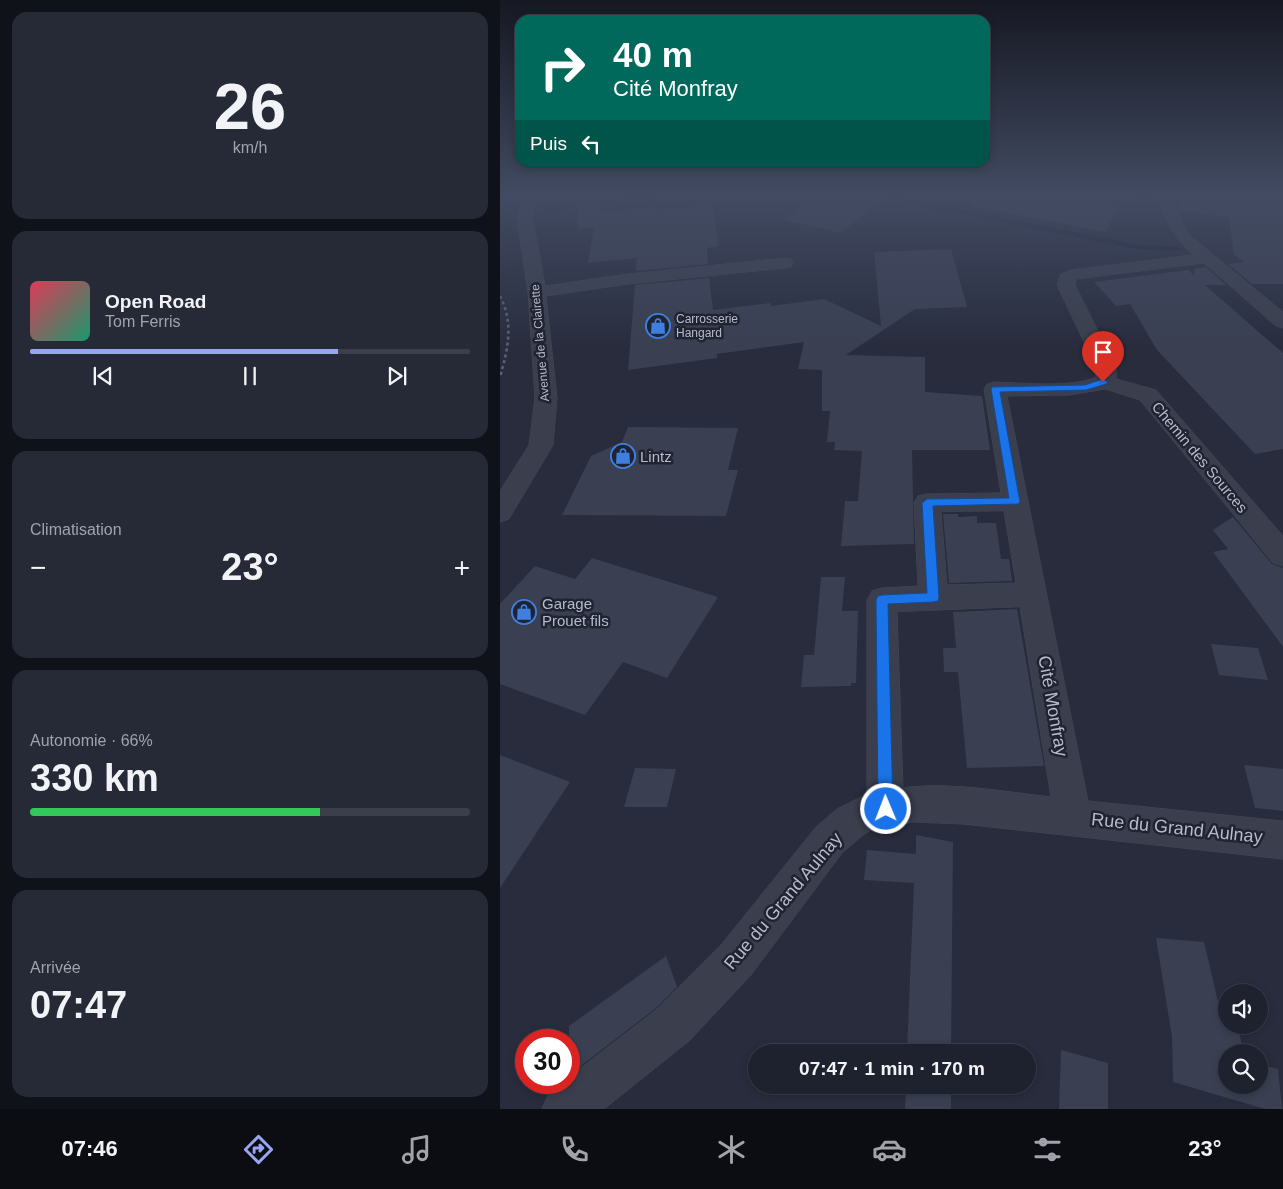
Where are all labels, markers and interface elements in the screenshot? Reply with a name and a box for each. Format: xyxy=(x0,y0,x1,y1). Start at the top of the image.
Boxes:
icon: right xyxy=(530,35,595,100)
text: 40 m xyxy=(613,35,693,74)
text: 26 xyxy=(214,70,286,143)
text: Cité Monfray xyxy=(613,76,738,101)
icon: left xyxy=(577,130,605,158)
text: Puis xyxy=(530,133,567,154)
text: km/h xyxy=(233,139,267,156)
street label: Avenue de la Clairette xyxy=(528,283,552,402)
text: Open Road xyxy=(105,291,206,312)
place label: Carrosserie Hangard xyxy=(676,312,738,340)
text: Tom Ferris xyxy=(105,313,181,330)
shop icon: Carrosserie Hangard xyxy=(645,313,671,339)
pin xyxy=(1082,331,1124,382)
icon: arrive xyxy=(1089,338,1117,366)
icon: previous xyxy=(89,362,117,390)
icon: pause xyxy=(236,362,264,390)
icon: next xyxy=(383,362,411,390)
street label: Chemin des Sources xyxy=(1149,398,1251,516)
shop icon: Lintz xyxy=(610,443,636,469)
place label: Lintz xyxy=(640,448,672,465)
text: Climatisation xyxy=(30,521,122,538)
text: 23° xyxy=(221,546,279,588)
text: − xyxy=(30,552,46,583)
text: + xyxy=(454,552,470,583)
place label: Garage Prouet fils xyxy=(542,595,609,629)
shop icon: Garage Prouet fils xyxy=(511,599,537,625)
street label: Cité Monfray xyxy=(1034,654,1072,758)
text: Autonomie · 66% xyxy=(30,732,153,749)
text: 330 km xyxy=(30,757,159,799)
position arrow xyxy=(859,782,911,834)
street label: Rue du Grand Aulnay xyxy=(1090,809,1264,847)
street label: Rue du Grand Aulnay xyxy=(720,829,846,973)
text: Arrivée xyxy=(30,959,81,976)
text: 07:47 xyxy=(30,984,127,1026)
map controls xyxy=(1218,984,1268,1094)
button: sound xyxy=(1218,984,1268,1034)
speed limit sign: 30 xyxy=(515,1029,580,1094)
button: search xyxy=(1218,1044,1268,1094)
text: 07:47 · 1 min · 170 m xyxy=(799,1058,985,1079)
icon: directions xyxy=(241,1132,276,1167)
icon: music xyxy=(399,1132,434,1167)
icon: phone xyxy=(557,1132,592,1167)
icon: climate xyxy=(714,1132,749,1167)
icon: car xyxy=(872,1132,907,1167)
icon: filters xyxy=(1030,1132,1065,1167)
text: 07:46 xyxy=(61,1136,118,1161)
text: 23° xyxy=(1188,1136,1221,1161)

